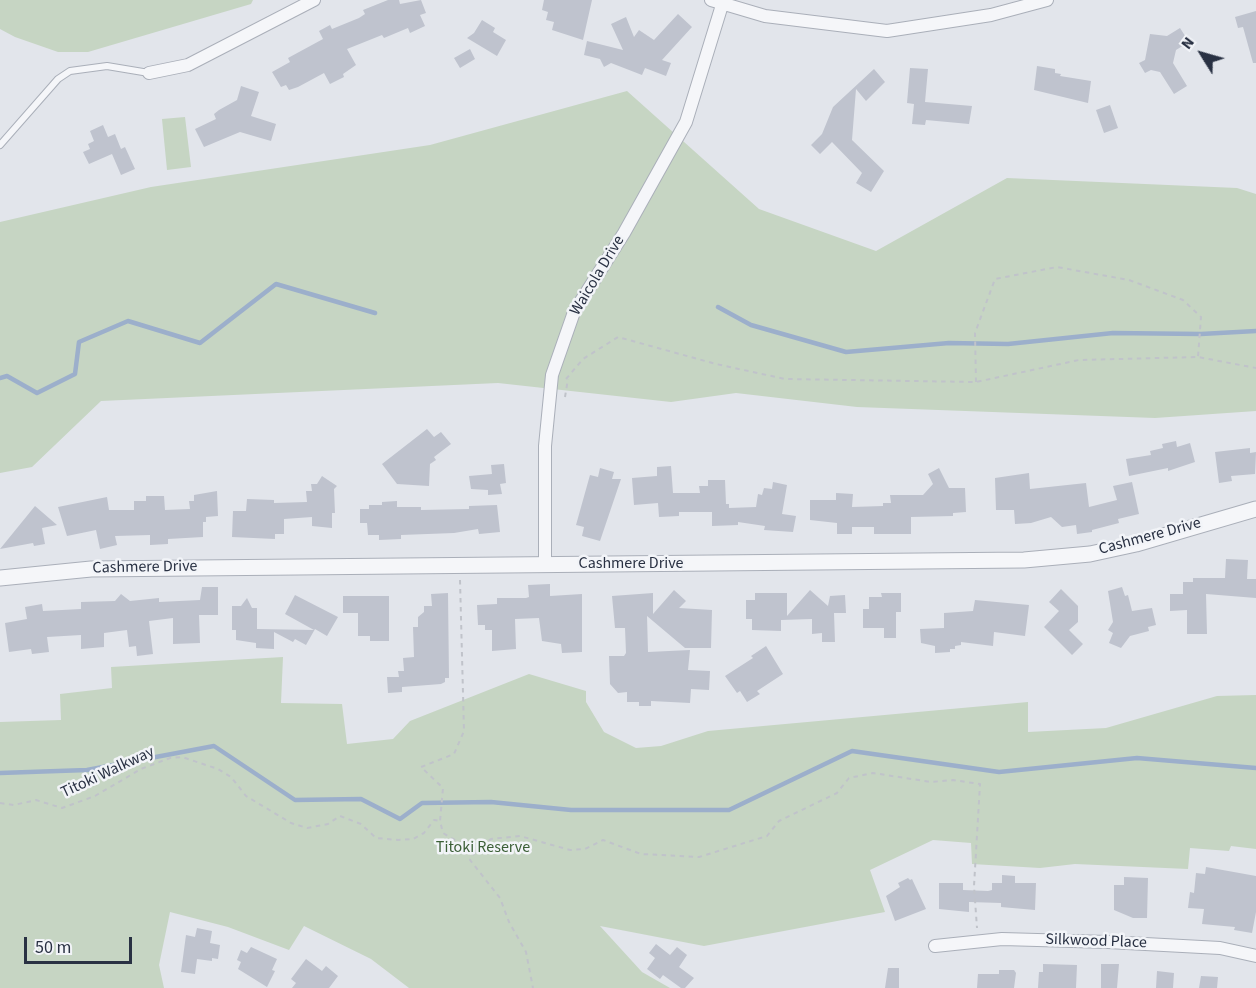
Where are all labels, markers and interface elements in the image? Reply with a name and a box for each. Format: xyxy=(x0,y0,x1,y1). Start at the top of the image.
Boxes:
north arrow xyxy=(1172,24,1232,84)
text: N xyxy=(1176,32,1200,54)
street label: Waicola Drive xyxy=(567,232,629,320)
street label: Cashmere Drive xyxy=(1097,514,1203,560)
street label: Cashmere Drive xyxy=(578,554,684,574)
street label: Cashmere Drive xyxy=(92,557,198,579)
street label: Titoki Walkway xyxy=(58,743,158,803)
park label: Titoki Reserve xyxy=(436,838,530,858)
scale bar xyxy=(27,925,135,963)
street label: Silkwood Place xyxy=(1045,931,1147,953)
text: 50 m xyxy=(35,935,71,960)

